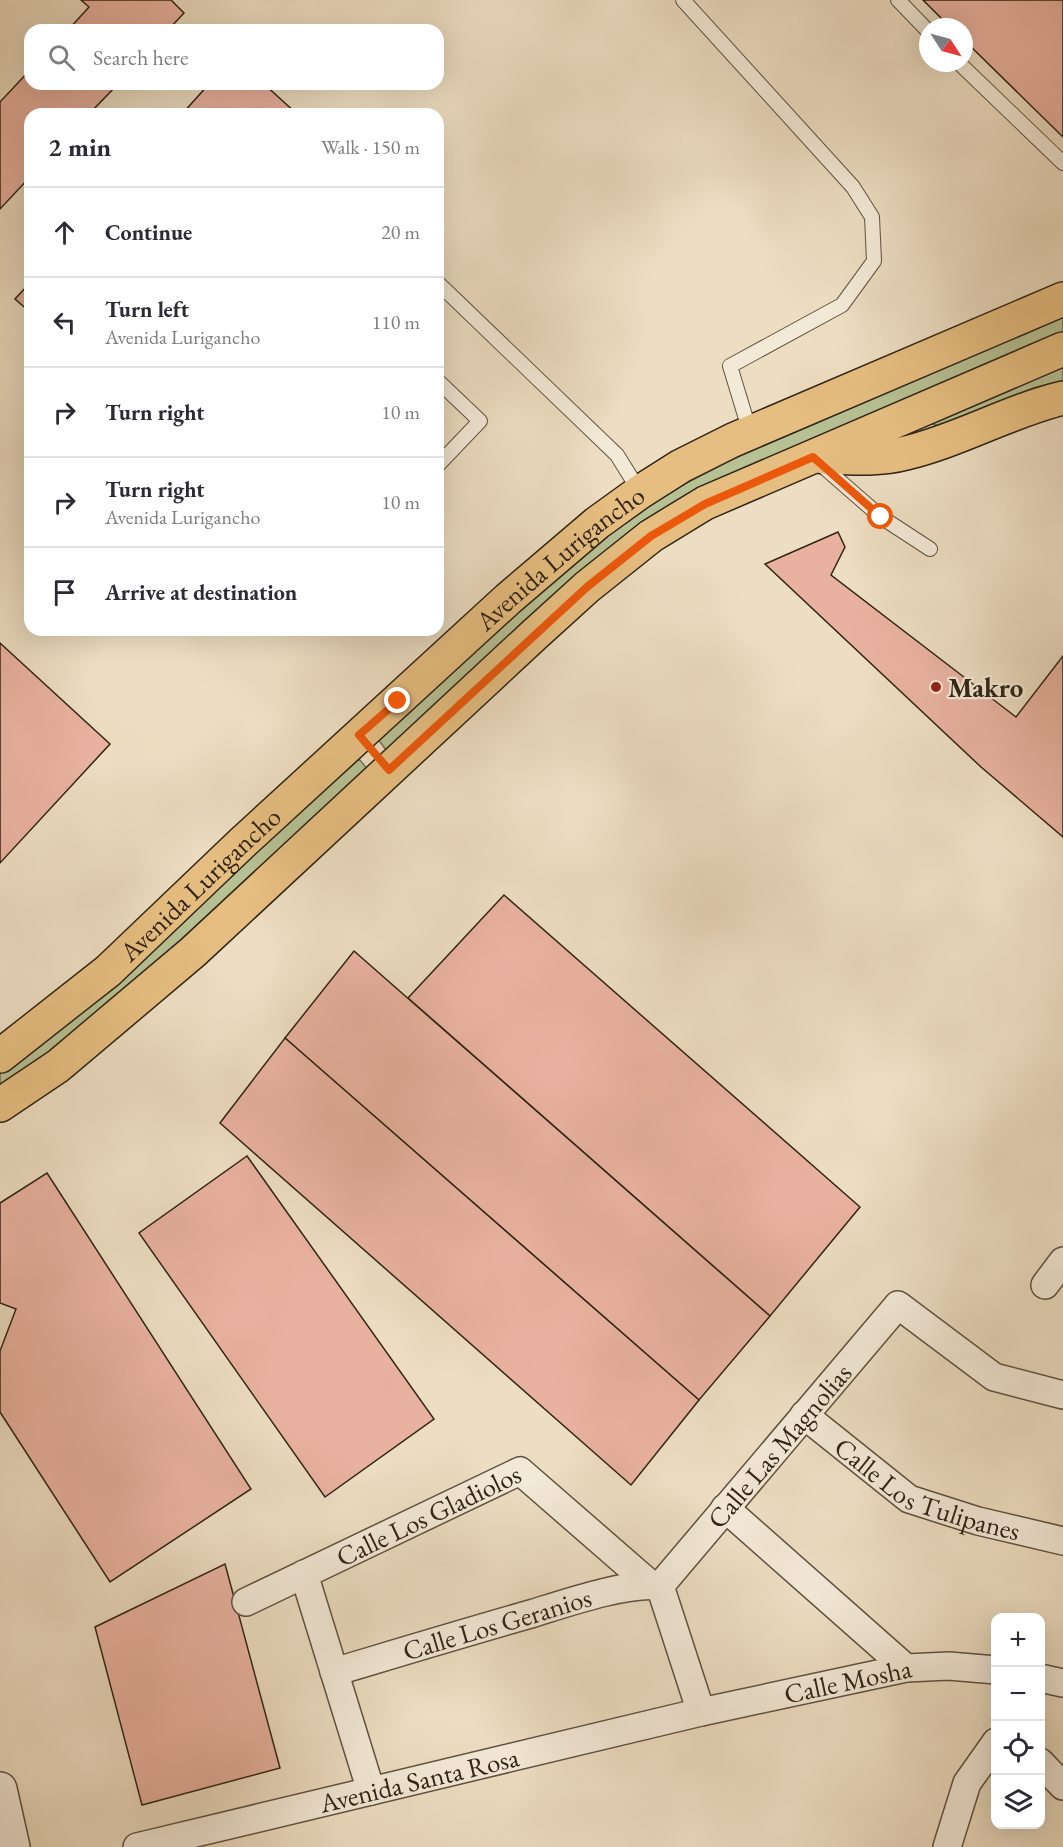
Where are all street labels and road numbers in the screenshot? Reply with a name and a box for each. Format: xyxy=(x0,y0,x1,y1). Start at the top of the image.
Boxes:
street label: Avenida Lurigancho xyxy=(467,477,651,639)
street label: Avenida Lurigancho xyxy=(111,799,288,969)
street label: Calle Las Magnolias xyxy=(699,1356,859,1535)
street label: Calle Los Tulipanes xyxy=(828,1429,1024,1548)
street label: Calle Los Gladiolos xyxy=(330,1456,526,1574)
street label: Calle Los Geranios xyxy=(398,1579,595,1668)
street label: Calle Mosha xyxy=(781,1650,915,1711)
street label: Avenida Santa Rosa xyxy=(315,1739,522,1820)

